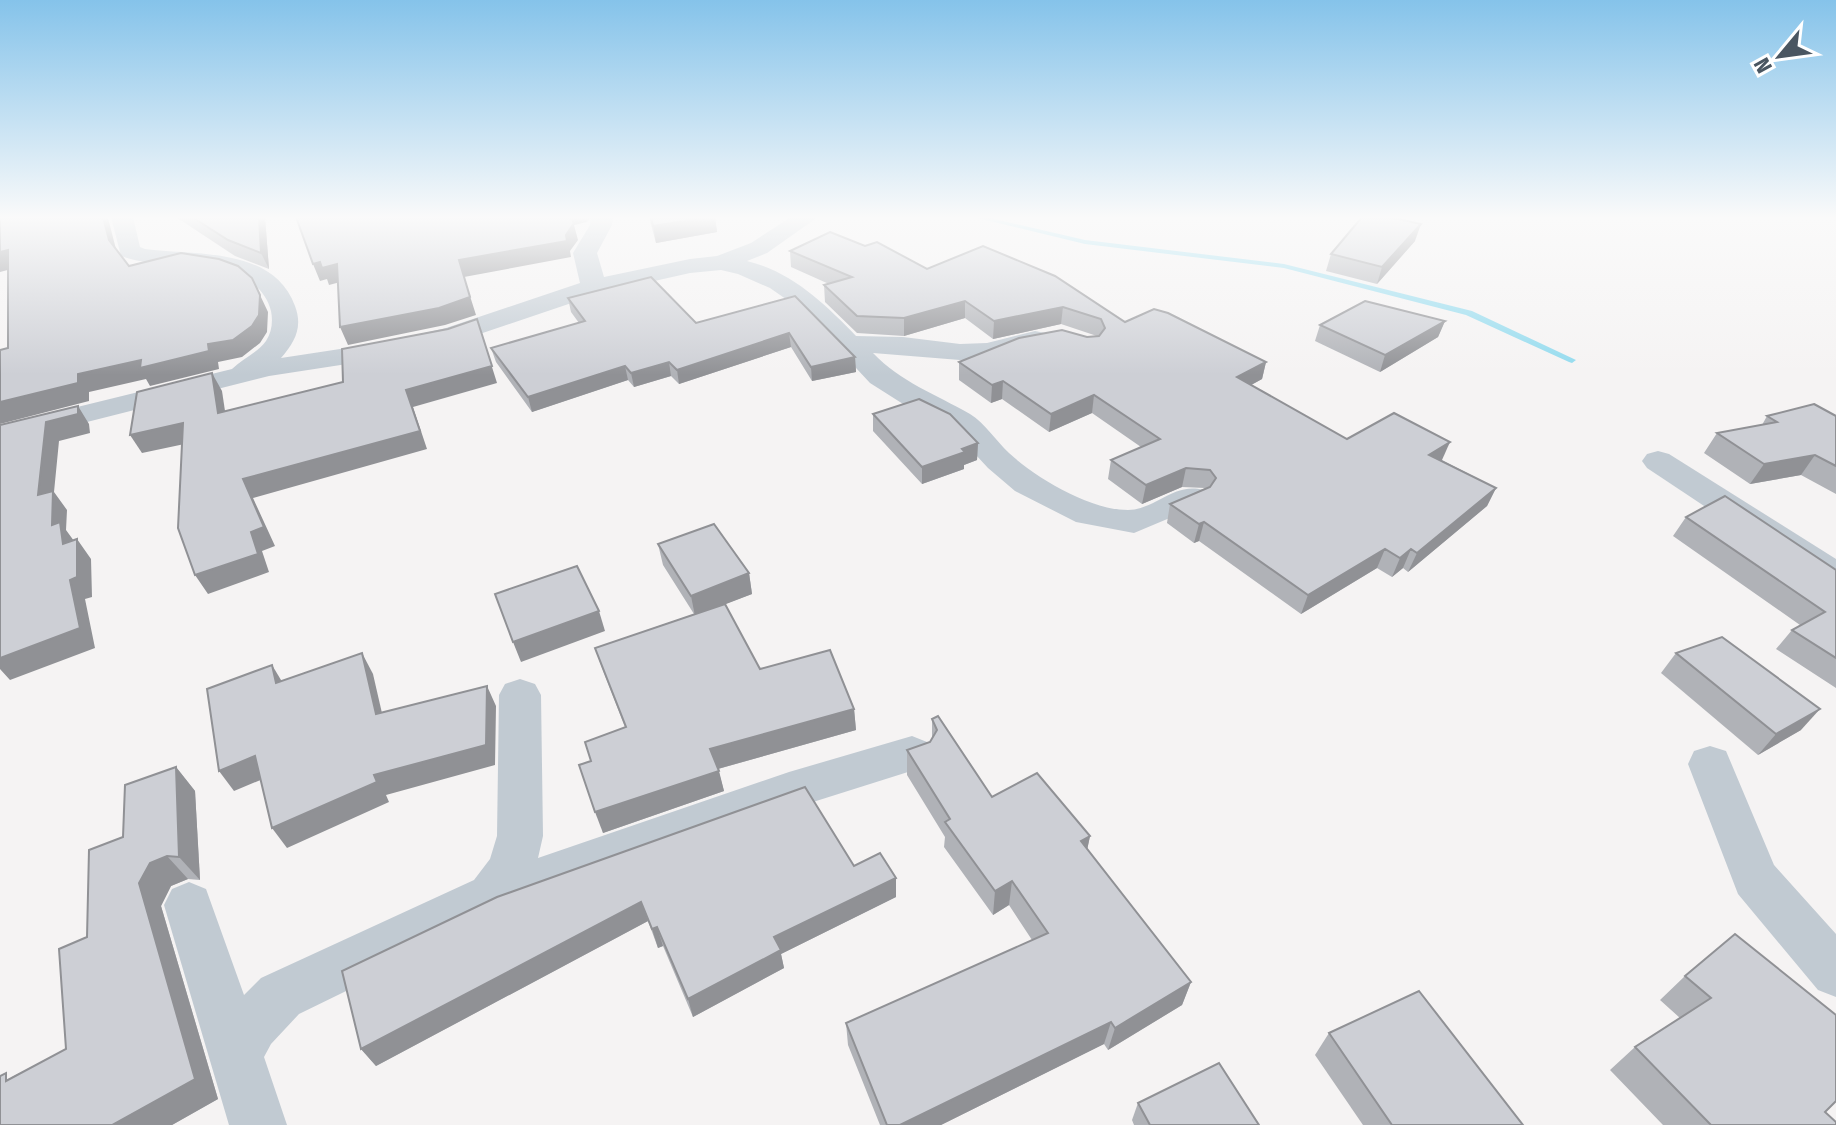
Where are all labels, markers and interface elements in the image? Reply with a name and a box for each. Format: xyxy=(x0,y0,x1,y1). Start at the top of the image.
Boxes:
north arrow xyxy=(1740,16,1820,96)
text: N xyxy=(1748,53,1778,78)

